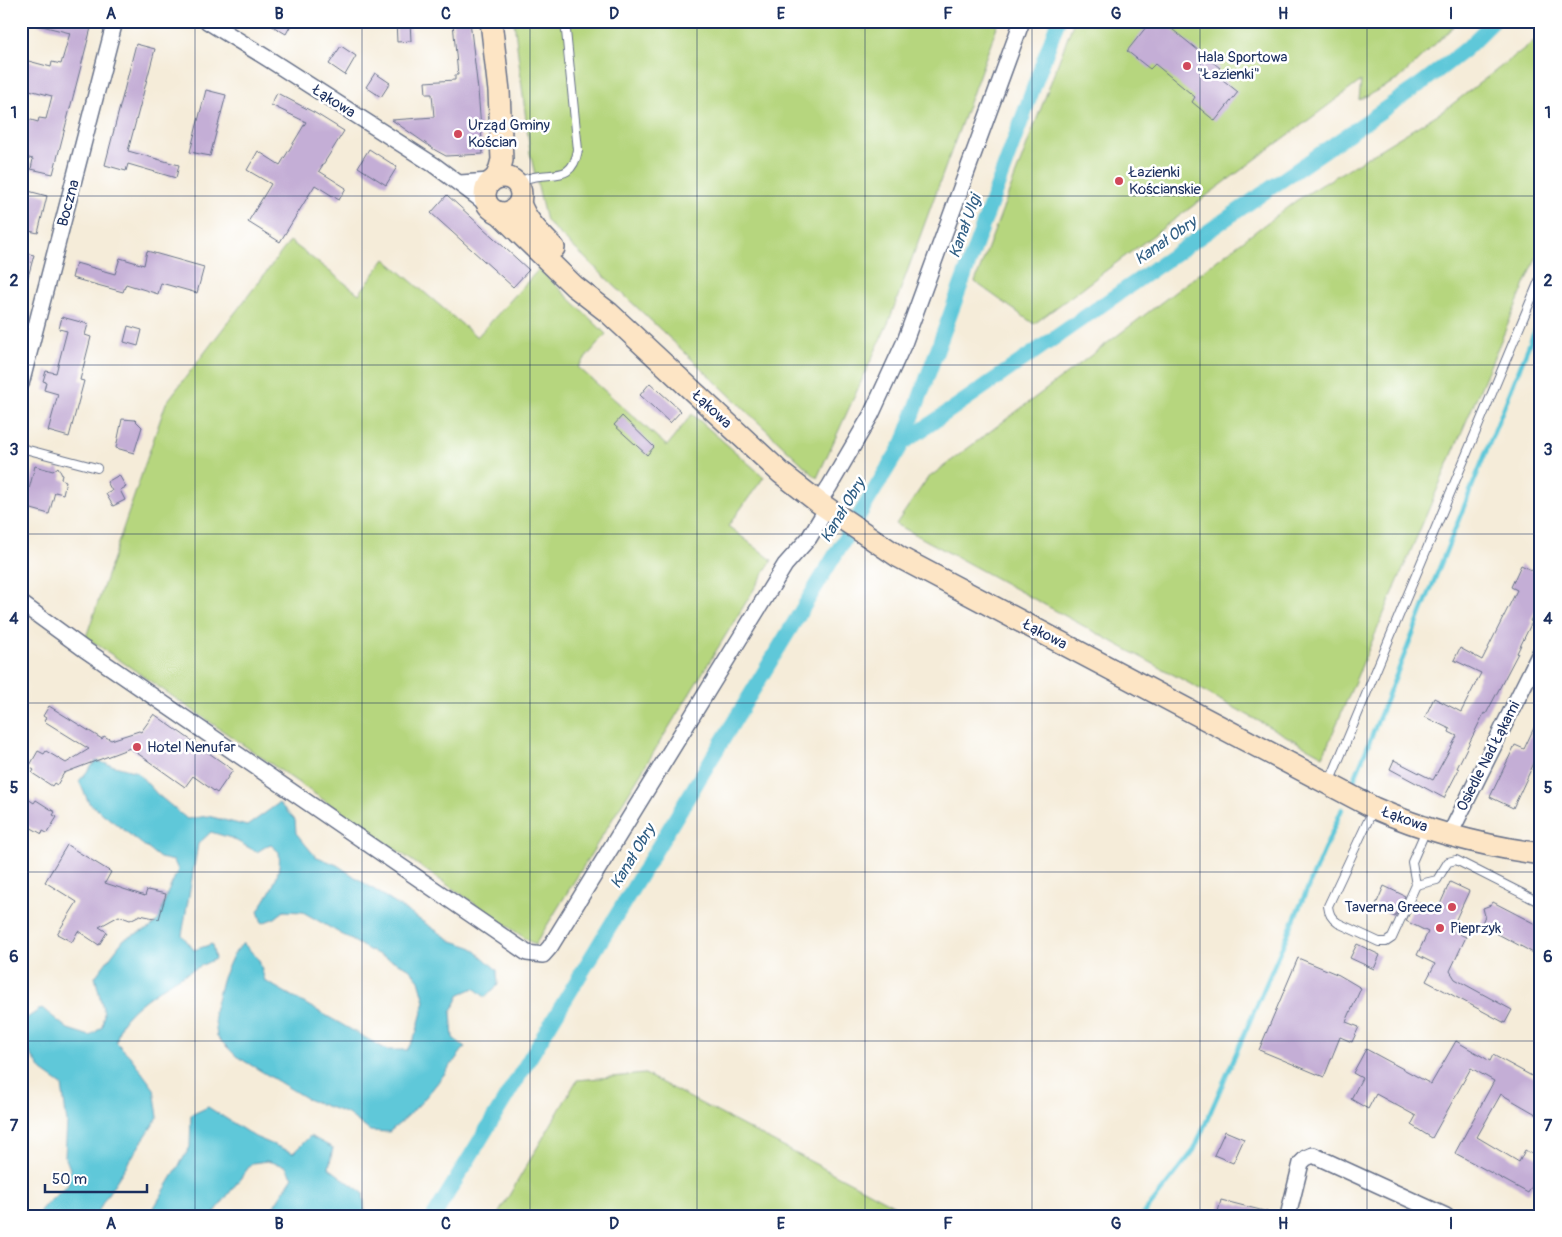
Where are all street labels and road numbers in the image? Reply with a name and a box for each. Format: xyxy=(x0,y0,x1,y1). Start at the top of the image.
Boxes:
street label: Łąkowa xyxy=(308,80,359,122)
street label: Boczna xyxy=(53,178,84,229)
street label: Łąkowa xyxy=(687,386,736,433)
street label: Łąkowa xyxy=(1018,614,1070,654)
street label: Osiedle Nad Łąkami xyxy=(1452,698,1525,815)
street label: Łąkowa xyxy=(1378,802,1430,837)

